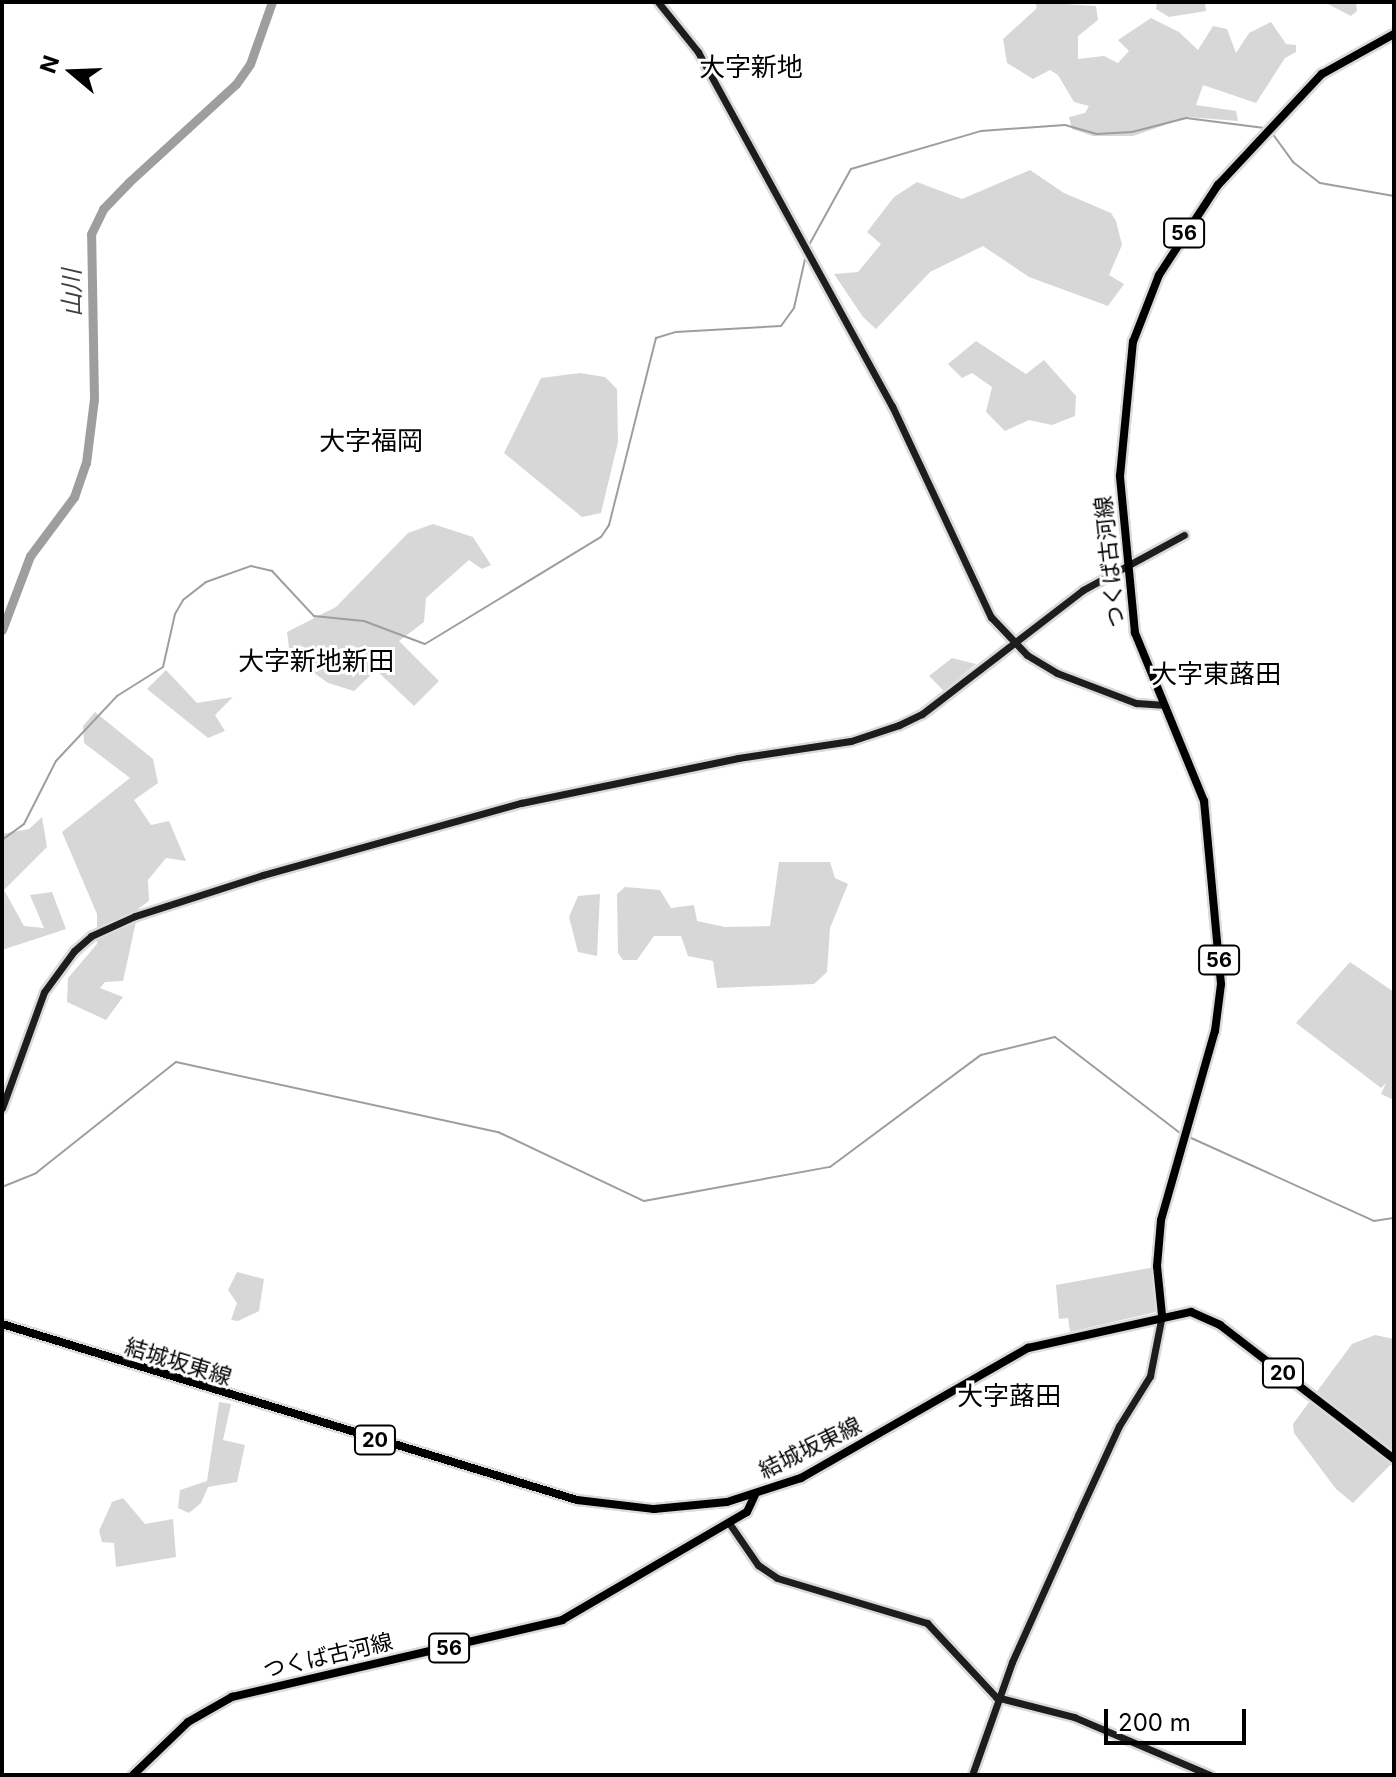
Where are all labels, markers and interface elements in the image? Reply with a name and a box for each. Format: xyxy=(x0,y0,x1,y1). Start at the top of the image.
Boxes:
north arrow xyxy=(32,32,112,112)
district label: 大字新地 xyxy=(699,51,803,83)
text: N xyxy=(34,52,64,76)
road number: 56 xyxy=(1162,217,1206,249)
water label: 山川 xyxy=(57,269,87,317)
district label: 大字福岡 xyxy=(319,425,423,457)
street label: つくば古河線 xyxy=(1090,495,1130,629)
district label: 大字新地新田 xyxy=(238,645,394,677)
district label: 大字東蕗田 xyxy=(1151,658,1281,690)
road number: 56 xyxy=(1197,944,1241,976)
street label: 結城坂東線 xyxy=(122,1333,234,1391)
road number: 20 xyxy=(1261,1357,1305,1389)
district label: 大字蕗田 xyxy=(957,1380,1061,1412)
street label: 結城坂東線 xyxy=(755,1412,865,1484)
road number: 20 xyxy=(353,1424,397,1456)
street label: つくば古河線 xyxy=(261,1628,395,1684)
road number: 56 xyxy=(427,1632,471,1664)
scale bar xyxy=(1108,1693,1250,1743)
text: 200 m xyxy=(1118,1708,1191,1737)

